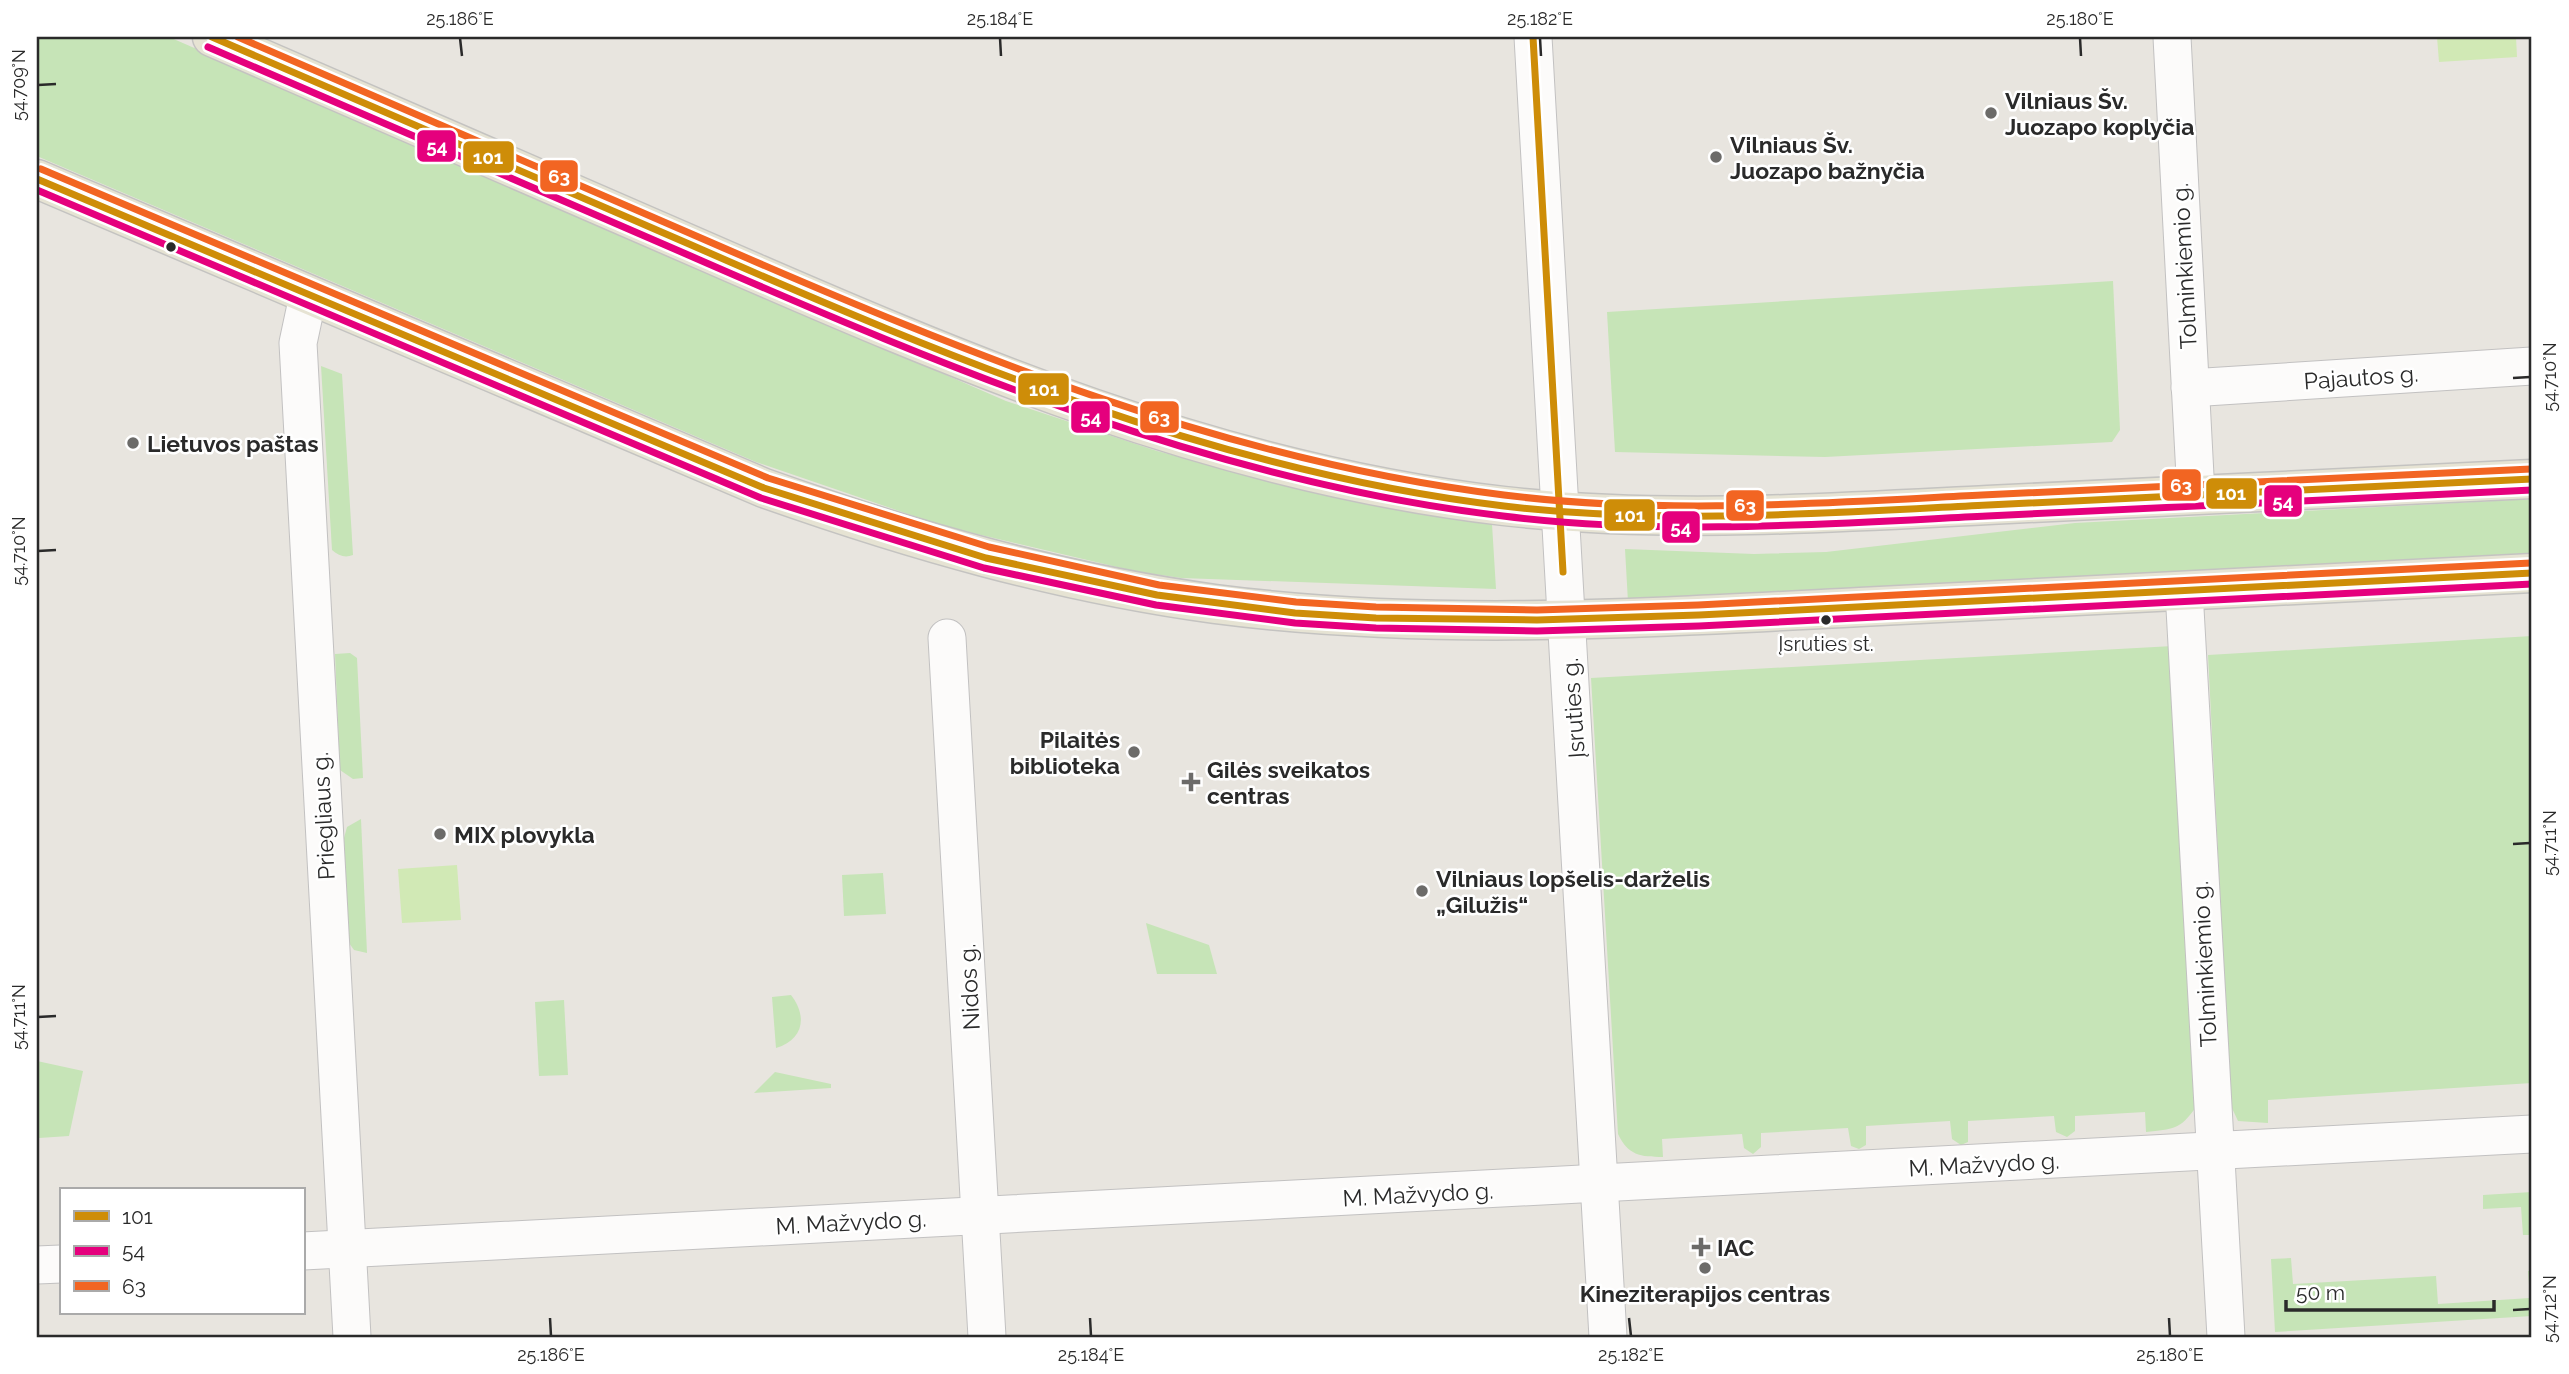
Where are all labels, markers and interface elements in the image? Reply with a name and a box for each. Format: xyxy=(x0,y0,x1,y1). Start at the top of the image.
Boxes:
text: 25.186°E xyxy=(426,8,494,29)
text: 25.184°E xyxy=(967,8,1033,29)
text: 25.182°E xyxy=(1507,8,1573,29)
text: 25.180°E xyxy=(2046,8,2114,29)
text: 54.709°N xyxy=(8,49,29,121)
place label: Vilniaus Šv. Juozapo koplyčia xyxy=(2005,87,2194,140)
marker: Vilniaus Šv. Juozapo koplyčia xyxy=(1983,105,1999,121)
line badge: 54 xyxy=(416,129,457,163)
place label: Vilniaus Šv. Juozapo bažnyčia xyxy=(1730,131,1925,184)
text: 54 xyxy=(426,135,448,157)
line badge: 101 xyxy=(462,140,515,174)
text: 101 xyxy=(473,146,503,168)
marker: Vilniaus Šv. Juozapo bažnyčia xyxy=(1708,149,1724,165)
line badge: 63 xyxy=(539,159,579,193)
text: 63 xyxy=(548,165,570,187)
street label: Tolminkiemio g. xyxy=(2166,182,2202,350)
unlabelled marker xyxy=(164,240,178,254)
text: 54.710°N xyxy=(2539,342,2560,412)
street label: Pajautos g. xyxy=(2303,360,2419,394)
line badge: 101 xyxy=(1017,372,1070,406)
text: 101 xyxy=(1029,378,1059,400)
line badge: 54 xyxy=(1070,400,1111,434)
line badge: 63 xyxy=(1139,400,1180,434)
text: 54 xyxy=(1080,406,1102,428)
text: 63 xyxy=(1148,406,1170,428)
place label: Lietuvos paštas xyxy=(147,430,319,457)
marker: Lietuvos paštas xyxy=(125,435,141,451)
line badge: 63 xyxy=(2161,468,2202,502)
text: 63 xyxy=(2170,474,2192,496)
line badge: 101 xyxy=(2205,477,2258,510)
text: 101 xyxy=(2216,482,2246,504)
line badge: 54 xyxy=(2263,484,2303,518)
line badge: 63 xyxy=(1725,489,1765,522)
text: 54 xyxy=(2272,490,2294,512)
text: 63 xyxy=(1734,494,1756,516)
line badge: 101 xyxy=(1603,498,1656,532)
text: 101 xyxy=(1615,504,1645,526)
line badge: 54 xyxy=(1661,510,1701,544)
text: 54.710°N xyxy=(8,516,29,586)
text: 54 xyxy=(1670,516,1692,538)
marker: Įsruties st. xyxy=(1819,613,1833,627)
place label: Įsruties st. xyxy=(1778,631,1874,656)
street label: Įsruties g. xyxy=(1556,657,1590,759)
place label: Pilaitės biblioteka xyxy=(1010,726,1120,779)
marker: Pilaitės biblioteka xyxy=(1126,744,1142,760)
street label: Priegliaus g. xyxy=(306,751,340,881)
place label: Gilės sveikatos centras xyxy=(1207,756,1370,809)
marker: Gilės sveikatos centras xyxy=(1181,772,1201,792)
text: 54.711°N xyxy=(2539,810,2560,876)
place label: MIX plovykla xyxy=(454,821,595,848)
marker: MIX plovykla xyxy=(432,826,448,842)
place label: Vilniaus lopšelis-darželis „Gilužis“ xyxy=(1436,865,1710,918)
street label: Tolminkiemio g. xyxy=(2186,880,2222,1048)
marker: Vilniaus lopšelis-darželis „Gilužis“ xyxy=(1414,883,1430,899)
street label: Nidos g. xyxy=(953,943,985,1031)
text: 54.711°N xyxy=(8,984,29,1050)
street label: M. Mažvydo g. xyxy=(1908,1147,2060,1181)
street label: M. Mažvydo g. xyxy=(1342,1177,1494,1211)
legend xyxy=(60,1188,304,1314)
text: 101 xyxy=(122,1204,153,1229)
street label: M. Mažvydo g. xyxy=(775,1205,927,1239)
place label: IAC xyxy=(1717,1234,1754,1261)
marker: IAC xyxy=(1691,1237,1711,1257)
text: 54 xyxy=(122,1238,145,1263)
marker: Kineziterapijos centras xyxy=(1697,1260,1713,1276)
scale bar xyxy=(2286,1269,2494,1313)
text: 63 xyxy=(122,1274,146,1299)
text: 54.712°N xyxy=(2539,1275,2560,1343)
place label: Kineziterapijos centras xyxy=(1580,1280,1830,1307)
text: 50 m xyxy=(2296,1280,2345,1305)
text: 25.186°E xyxy=(517,1344,585,1365)
text: 25.184°E xyxy=(1058,1344,1124,1365)
text: 25.182°E xyxy=(1598,1344,1664,1365)
text: 25.180°E xyxy=(2136,1344,2204,1365)

